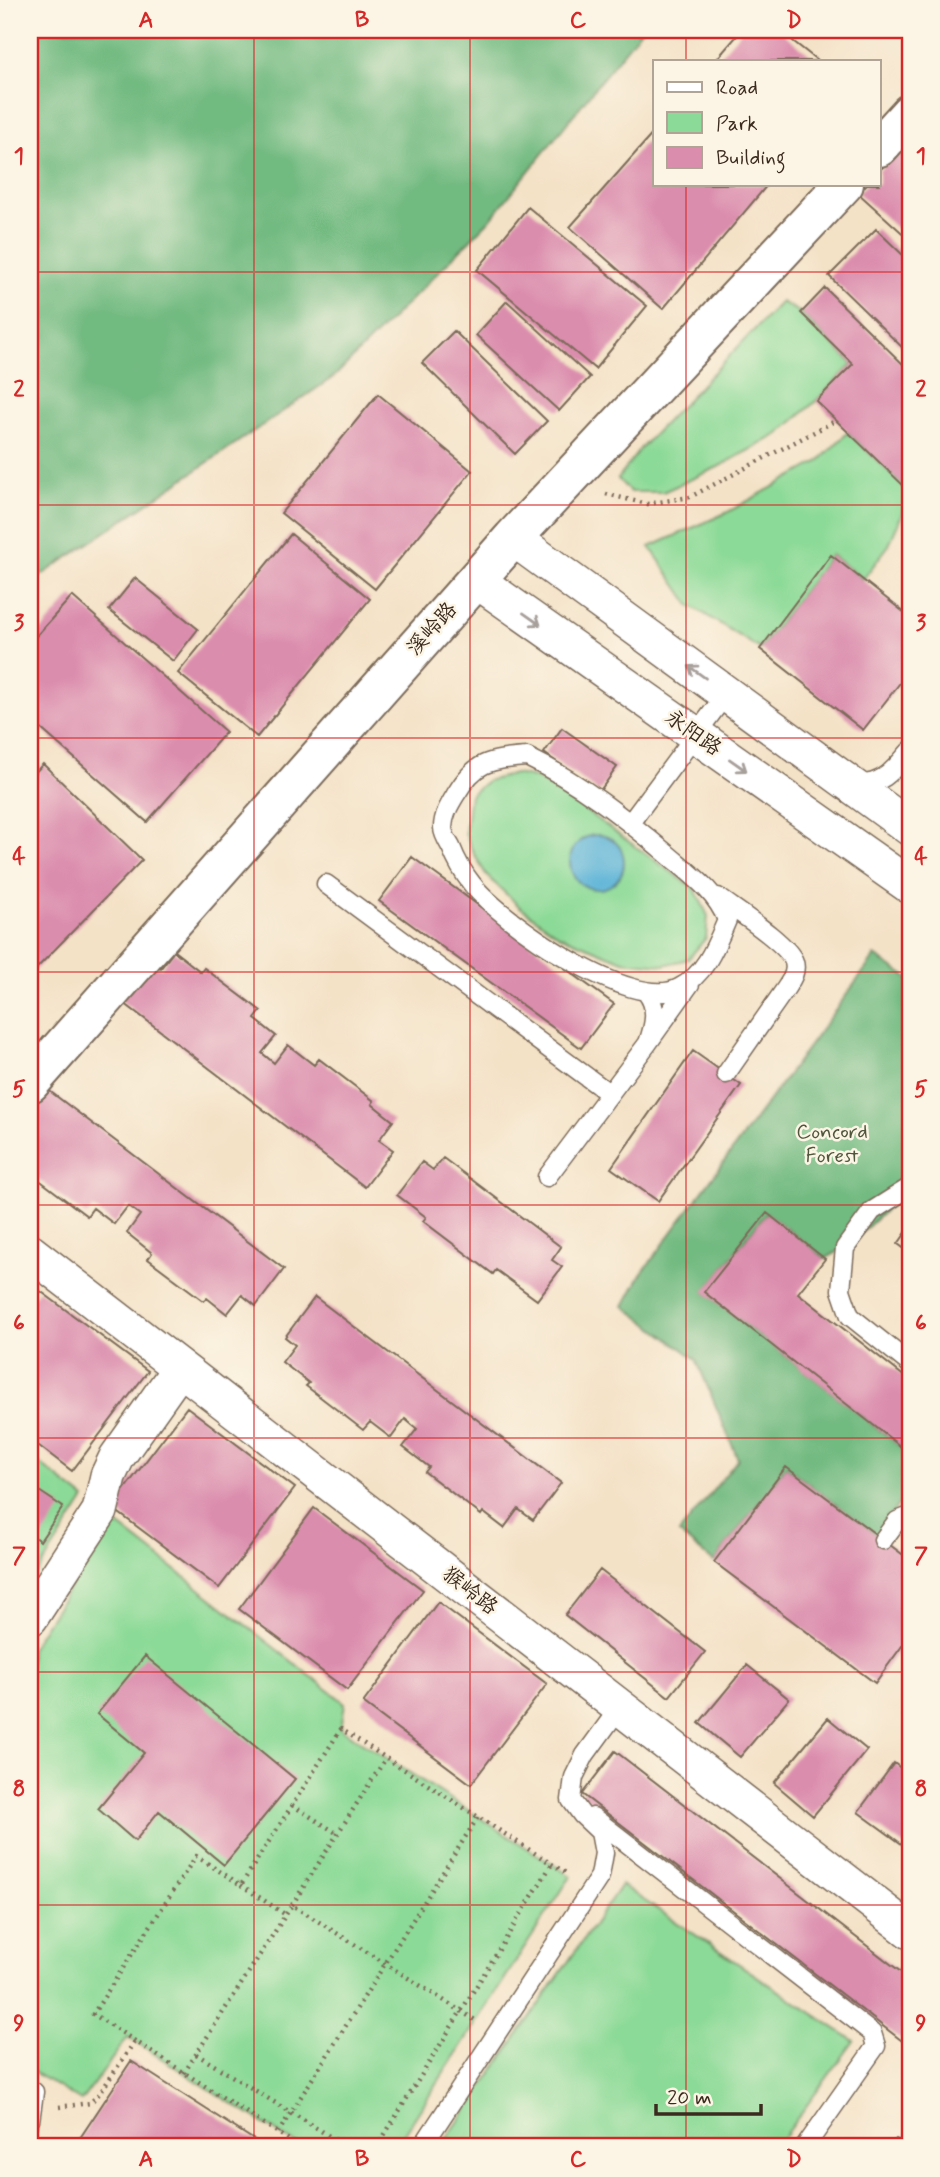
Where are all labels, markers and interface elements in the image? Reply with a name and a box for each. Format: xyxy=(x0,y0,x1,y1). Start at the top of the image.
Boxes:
text: A xyxy=(138,6,154,36)
text: B xyxy=(355,6,370,36)
text: C xyxy=(570,6,587,36)
text: D xyxy=(786,6,802,36)
legend xyxy=(653,60,880,186)
text: Road xyxy=(716,74,758,102)
text: Park xyxy=(716,110,758,138)
text: 1 xyxy=(14,142,24,172)
text: 1 xyxy=(916,142,926,172)
text: Building xyxy=(716,144,786,174)
text: 2 xyxy=(13,375,25,405)
text: 2 xyxy=(915,375,927,405)
street label: 溪岭路 xyxy=(401,596,463,662)
text: 3 xyxy=(14,609,25,639)
text: 3 xyxy=(916,609,927,639)
one-way arrow xyxy=(522,612,541,626)
one-way arrow xyxy=(688,665,707,680)
street label: 永阳路 xyxy=(659,703,727,763)
one-way arrow xyxy=(728,758,747,772)
text: 4 xyxy=(12,842,26,872)
text: 4 xyxy=(914,842,928,872)
text: 5 xyxy=(12,1075,26,1105)
text: 5 xyxy=(914,1075,928,1105)
park label: Concord Forest xyxy=(796,1118,868,1170)
text: 6 xyxy=(13,1309,25,1339)
text: 6 xyxy=(915,1309,927,1339)
text: 7 xyxy=(12,1542,26,1572)
text: 7 xyxy=(914,1542,928,1572)
street label: 猴岭路 xyxy=(437,1561,503,1621)
text: 8 xyxy=(13,1775,25,1805)
text: 8 xyxy=(915,1775,927,1805)
text: 9 xyxy=(13,2009,25,2039)
text: 9 xyxy=(915,2009,927,2039)
scale bar xyxy=(656,2072,762,2116)
text: 20 m xyxy=(667,2084,712,2112)
text: A xyxy=(138,2145,154,2175)
text: B xyxy=(355,2145,370,2175)
text: C xyxy=(570,2145,587,2175)
text: D xyxy=(786,2145,802,2175)

